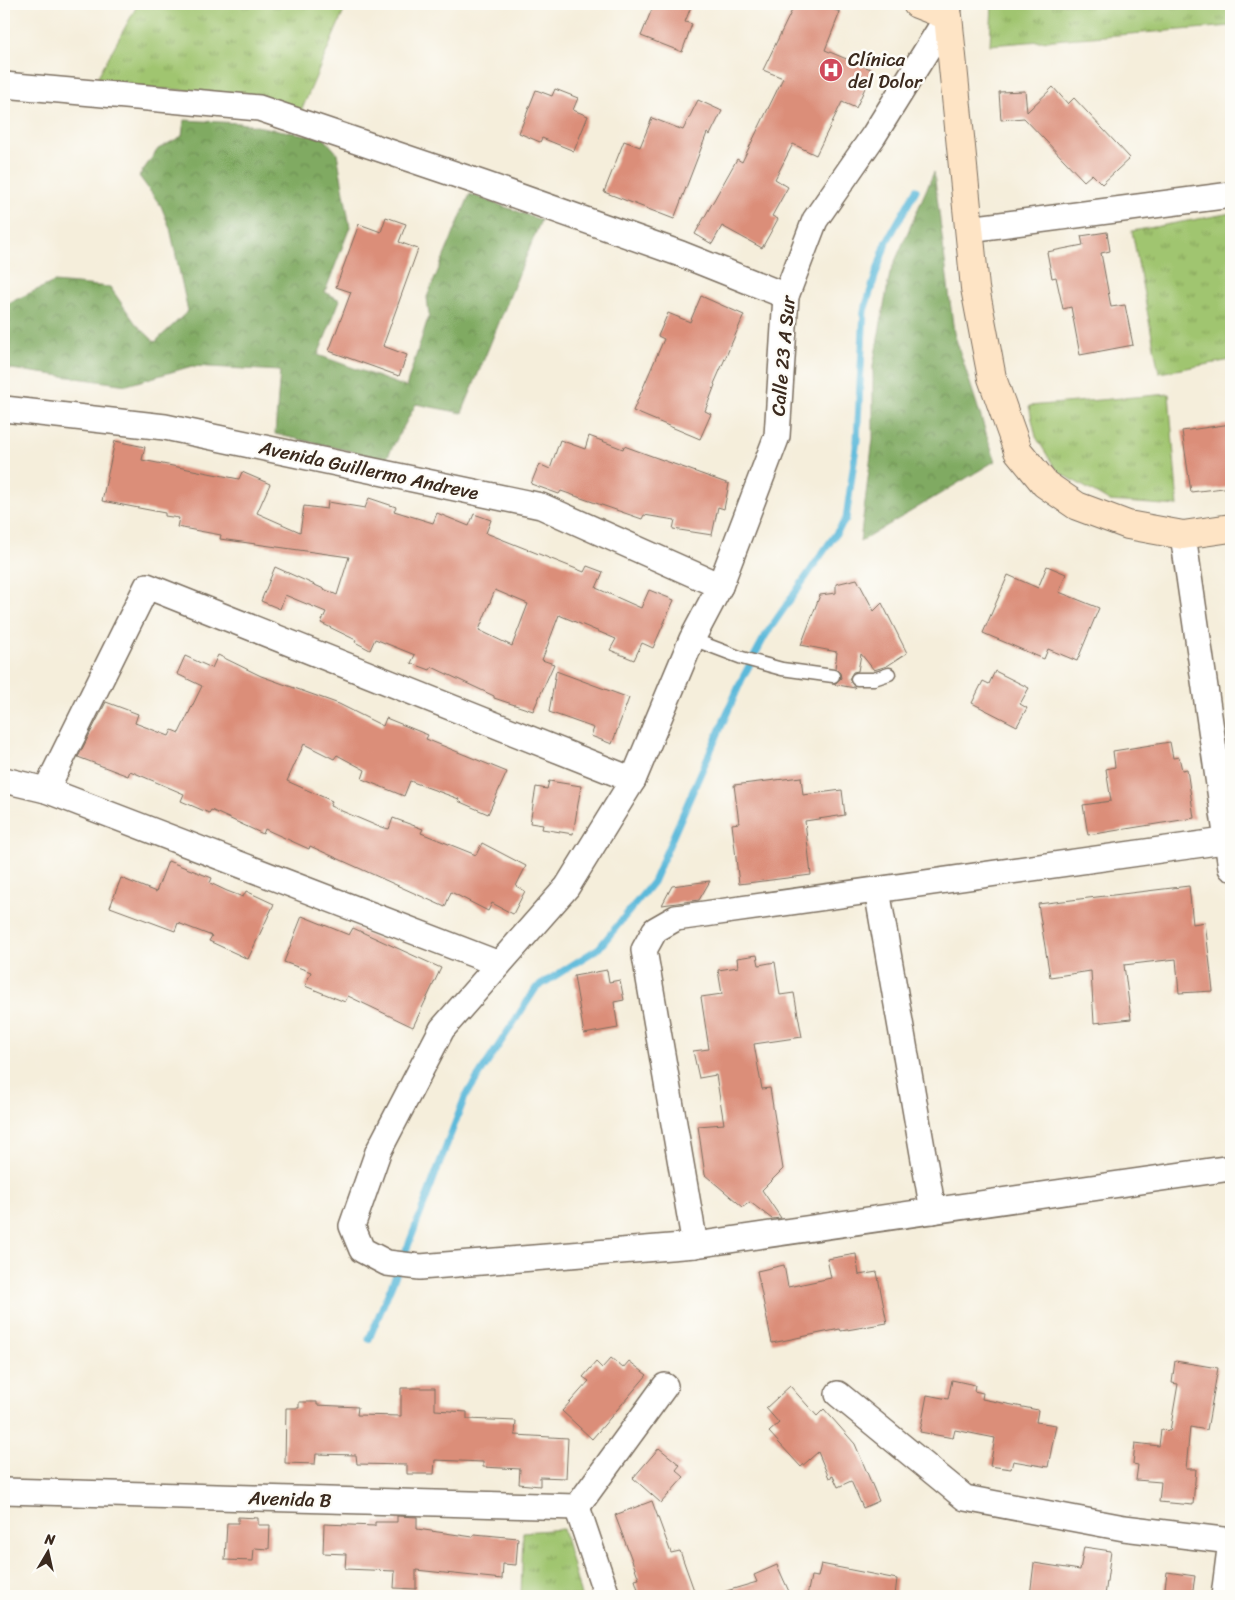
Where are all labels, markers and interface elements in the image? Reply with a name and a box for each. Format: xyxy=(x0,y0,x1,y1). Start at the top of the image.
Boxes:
place label: Clínica del Dolor xyxy=(848,43,923,98)
hospital icon: Clínica del Dolor xyxy=(818,57,844,83)
street label: Calle 23 A Sur xyxy=(761,293,805,417)
street label: Avenida Guillermo Andreve xyxy=(255,430,482,509)
street label: Avenida B xyxy=(247,1481,332,1517)
text: N xyxy=(42,1526,57,1553)
north arrow xyxy=(22,1528,72,1578)

